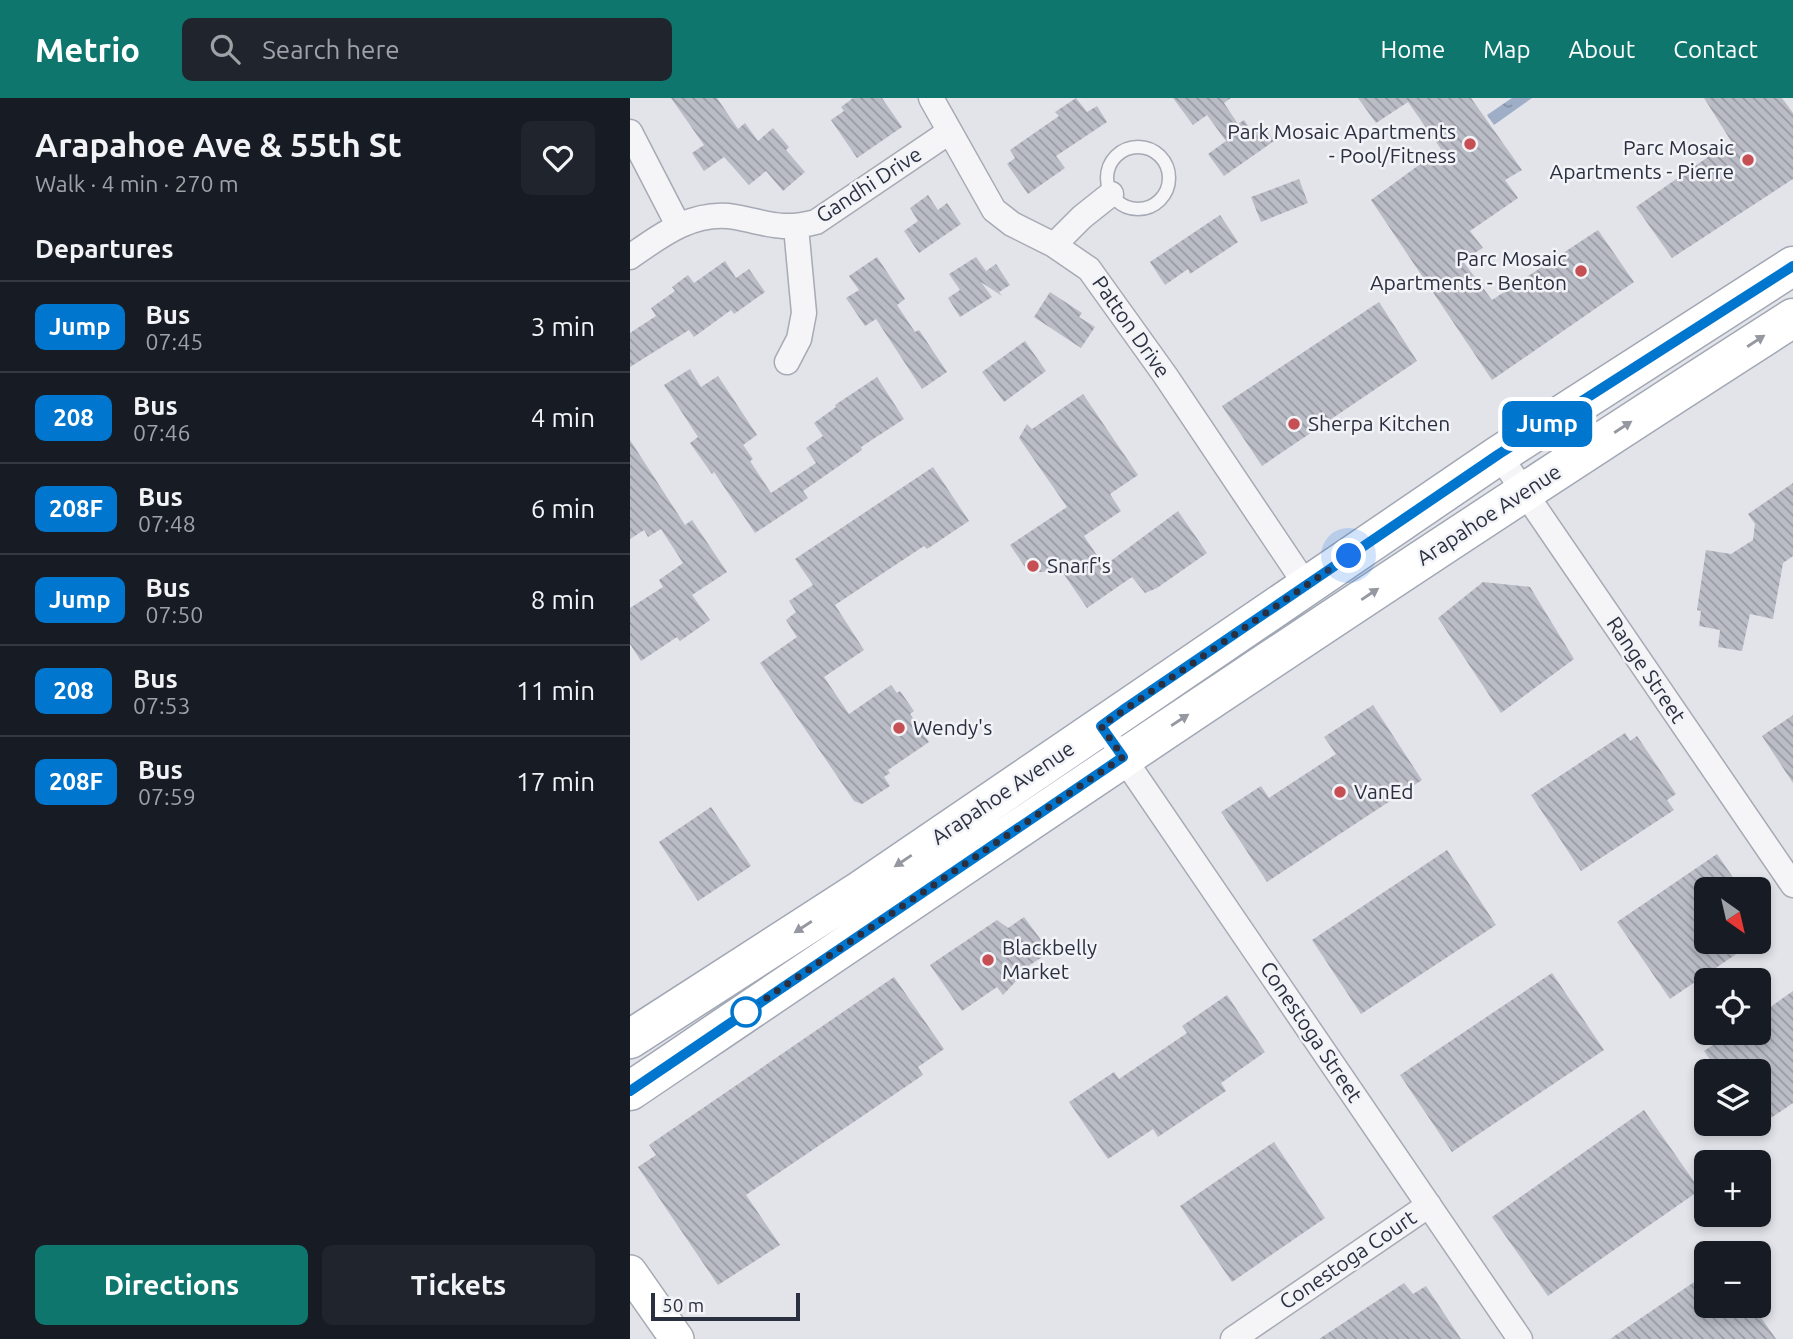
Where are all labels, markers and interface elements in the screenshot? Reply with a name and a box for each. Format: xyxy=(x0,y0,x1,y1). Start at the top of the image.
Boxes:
search box xyxy=(182,18,672,81)
icon: search xyxy=(206,30,244,68)
text: Metrio xyxy=(35,31,140,68)
text: Search here xyxy=(262,35,400,64)
text: Home xyxy=(1380,36,1445,63)
text: Map xyxy=(1483,36,1530,63)
text: About xyxy=(1568,36,1635,63)
text: Contact xyxy=(1673,36,1758,63)
place label: Park Mosaic Apartments - Pool/Fitness xyxy=(1227,119,1456,167)
button: heart xyxy=(521,121,595,195)
text: Arapahoe Ave & 55th St xyxy=(35,126,402,163)
place label: Parc Mosaic Apartments - Pierre xyxy=(1550,135,1734,183)
marker: Park Mosaic Apartments - Pool/Fitness xyxy=(1462,136,1478,152)
street label: Gandhi Drive xyxy=(811,141,926,227)
marker: Parc Mosaic Apartments - Pierre xyxy=(1740,152,1756,168)
text: Walk · 4 min · 270 m xyxy=(35,171,239,196)
text: Departures xyxy=(35,234,173,263)
place label: Parc Mosaic Apartments - Benton xyxy=(1370,246,1567,294)
marker: Parc Mosaic Apartments - Benton xyxy=(1573,263,1589,279)
street label: Patton Drive xyxy=(1088,271,1176,382)
text: Bus xyxy=(146,300,190,329)
text: 3 min xyxy=(531,312,595,341)
text: Jump xyxy=(49,313,111,340)
text: 07:45 xyxy=(146,329,203,354)
one-way arrow xyxy=(1746,335,1766,348)
text: Bus xyxy=(133,391,178,420)
line badge: Jump xyxy=(1498,401,1596,447)
text: 4 min xyxy=(531,403,595,432)
text: 208 xyxy=(53,404,94,431)
text: Jump xyxy=(1516,410,1578,437)
place label: Sherpa Kitchen xyxy=(1308,411,1450,435)
marker: Sherpa Kitchen xyxy=(1286,416,1302,432)
text: 07:46 xyxy=(133,420,191,445)
one-way arrow xyxy=(1614,420,1632,434)
street label: Arapahoe Avenue xyxy=(1412,459,1565,570)
text: Bus xyxy=(138,482,183,511)
text: 6 min xyxy=(531,494,595,523)
text: 208F xyxy=(49,495,103,522)
text: 07:48 xyxy=(138,511,196,536)
your location xyxy=(1331,538,1366,573)
place label: Snarf's xyxy=(1047,553,1111,577)
marker: Snarf's xyxy=(1025,558,1041,574)
text: Bus xyxy=(146,573,190,602)
text: 8 min xyxy=(531,585,595,614)
text: Jump xyxy=(49,586,111,613)
one-way arrow xyxy=(1360,588,1379,601)
text: 07:50 xyxy=(146,602,203,627)
street label: Range Street xyxy=(1603,612,1691,727)
text: Bus xyxy=(133,664,178,693)
text: 11 min xyxy=(516,676,595,705)
text: 208 xyxy=(53,677,94,704)
text: 07:53 xyxy=(133,693,191,718)
one-way arrow xyxy=(1171,713,1189,727)
place label: Wendy's xyxy=(913,715,992,739)
marker: Wendy's xyxy=(891,720,907,736)
street label: Arapahoe Avenue xyxy=(927,736,1078,849)
text: Bus xyxy=(138,755,183,784)
text: 17 min xyxy=(516,767,595,796)
text: 208F xyxy=(49,768,103,795)
place label: VanEd xyxy=(1354,779,1414,803)
text: 07:59 xyxy=(138,784,196,809)
marker: VanEd xyxy=(1332,784,1348,800)
one-way arrow xyxy=(894,854,913,867)
north arrow xyxy=(1694,877,1771,954)
map controls xyxy=(1694,877,1771,1318)
one-way arrow xyxy=(794,921,813,934)
place label: Blackbelly Market xyxy=(1002,935,1097,983)
marker: Blackbelly Market xyxy=(980,952,996,968)
street label: Conestoga Street xyxy=(1256,956,1368,1106)
button: locate xyxy=(1694,968,1771,1045)
unlabelled marker xyxy=(731,997,761,1027)
button: layers xyxy=(1694,1059,1771,1136)
button: + xyxy=(1694,1150,1771,1227)
street label: Conestoga Court xyxy=(1275,1205,1420,1314)
button: − xyxy=(1694,1241,1771,1318)
button: Directions xyxy=(35,1245,308,1325)
button: Tickets xyxy=(322,1245,595,1325)
scale bar xyxy=(651,1290,800,1322)
text: 50 m xyxy=(662,1294,704,1316)

